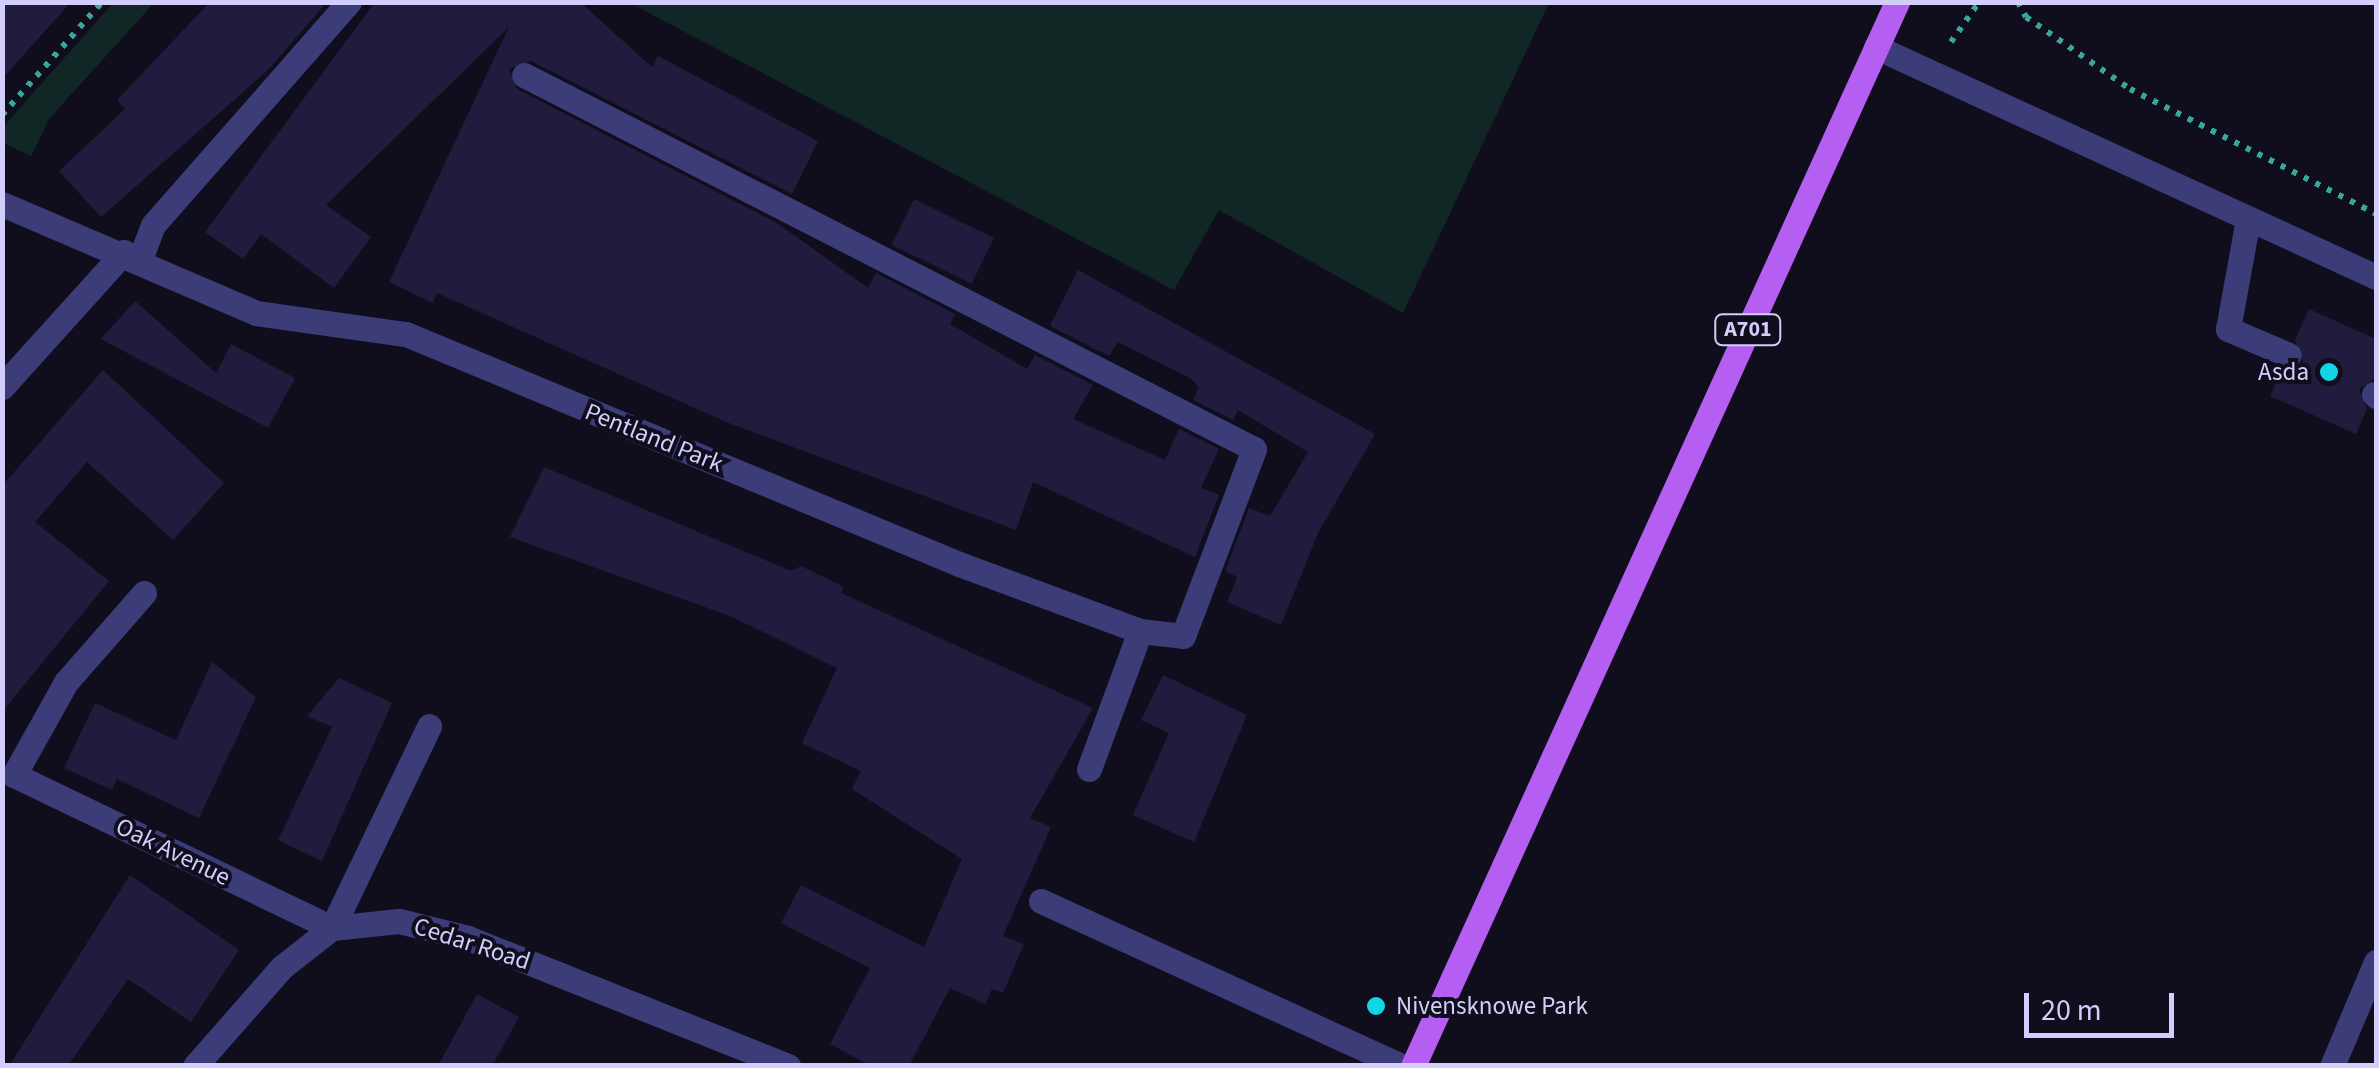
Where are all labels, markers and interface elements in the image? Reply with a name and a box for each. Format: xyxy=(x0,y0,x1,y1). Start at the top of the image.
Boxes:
road number: A701 xyxy=(1713,313,1783,347)
place label: Asda xyxy=(2258,357,2309,387)
marker: Asda xyxy=(2318,361,2340,383)
street label: Pentland Park xyxy=(581,397,727,479)
street label: Oak Avenue xyxy=(111,811,235,893)
street label: Cedar Road xyxy=(410,911,534,977)
scale bar xyxy=(2029,973,2179,1035)
text: 20 m xyxy=(2041,989,2102,1032)
place label: Nivensknowe Park xyxy=(1396,991,1588,1021)
marker: Nivensknowe Park xyxy=(1365,995,1387,1017)

